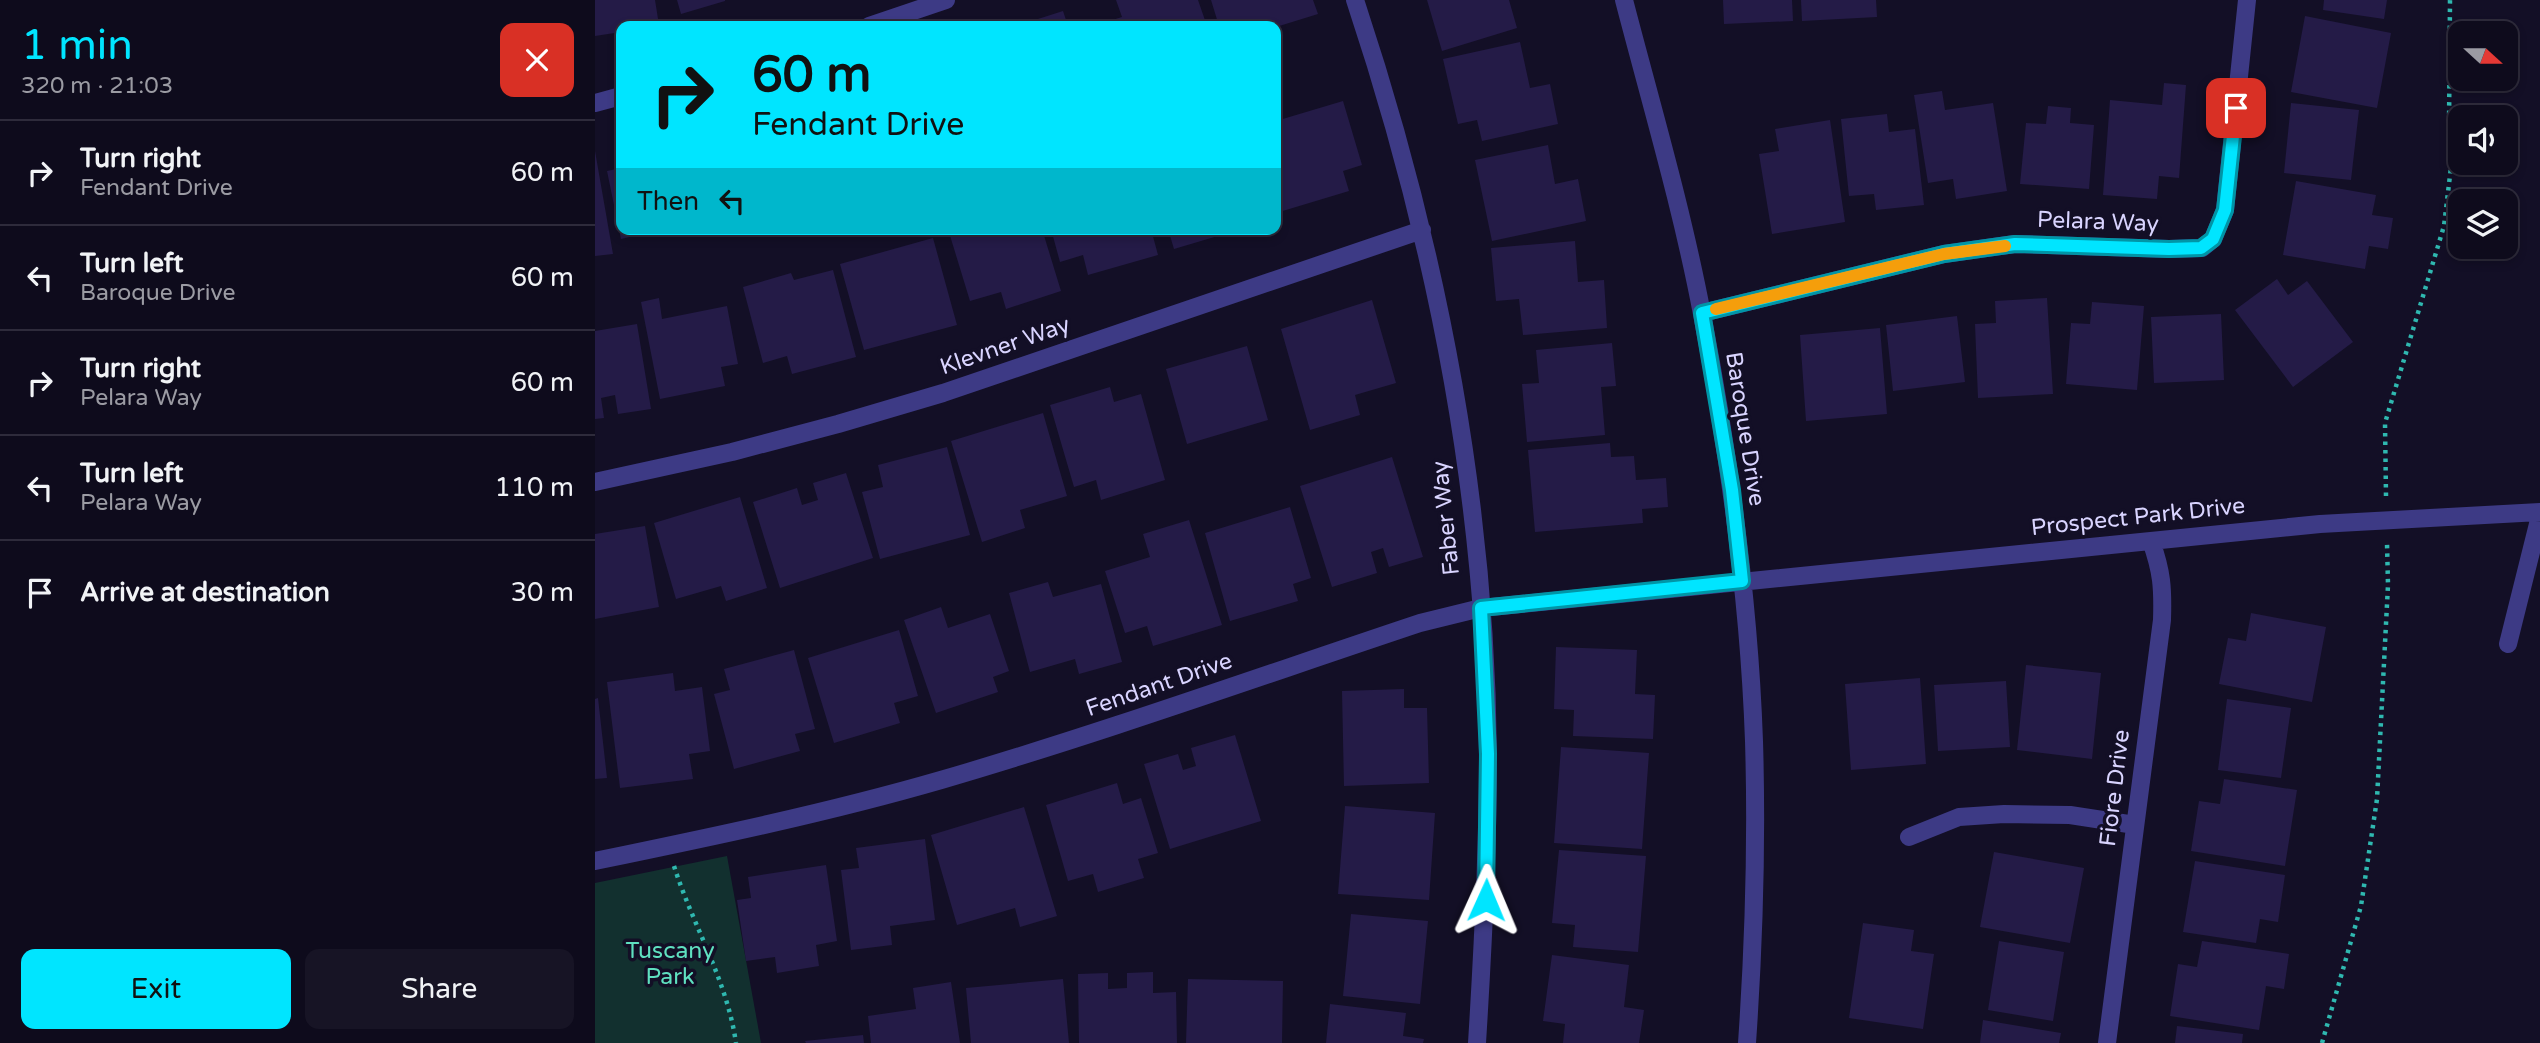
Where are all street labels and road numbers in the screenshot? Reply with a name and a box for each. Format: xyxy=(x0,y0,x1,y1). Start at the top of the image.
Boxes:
street label: Pelara Way xyxy=(2037,206,2159,238)
street label: Klevner Way xyxy=(936,311,1074,381)
street label: Baroque Drive xyxy=(1719,350,1771,508)
street label: Faber Way xyxy=(1426,459,1466,577)
street label: Prospect Park Drive xyxy=(2030,492,2246,542)
street label: Fendant Drive xyxy=(1082,647,1236,723)
street label: Fiore Drive xyxy=(2094,728,2136,848)

